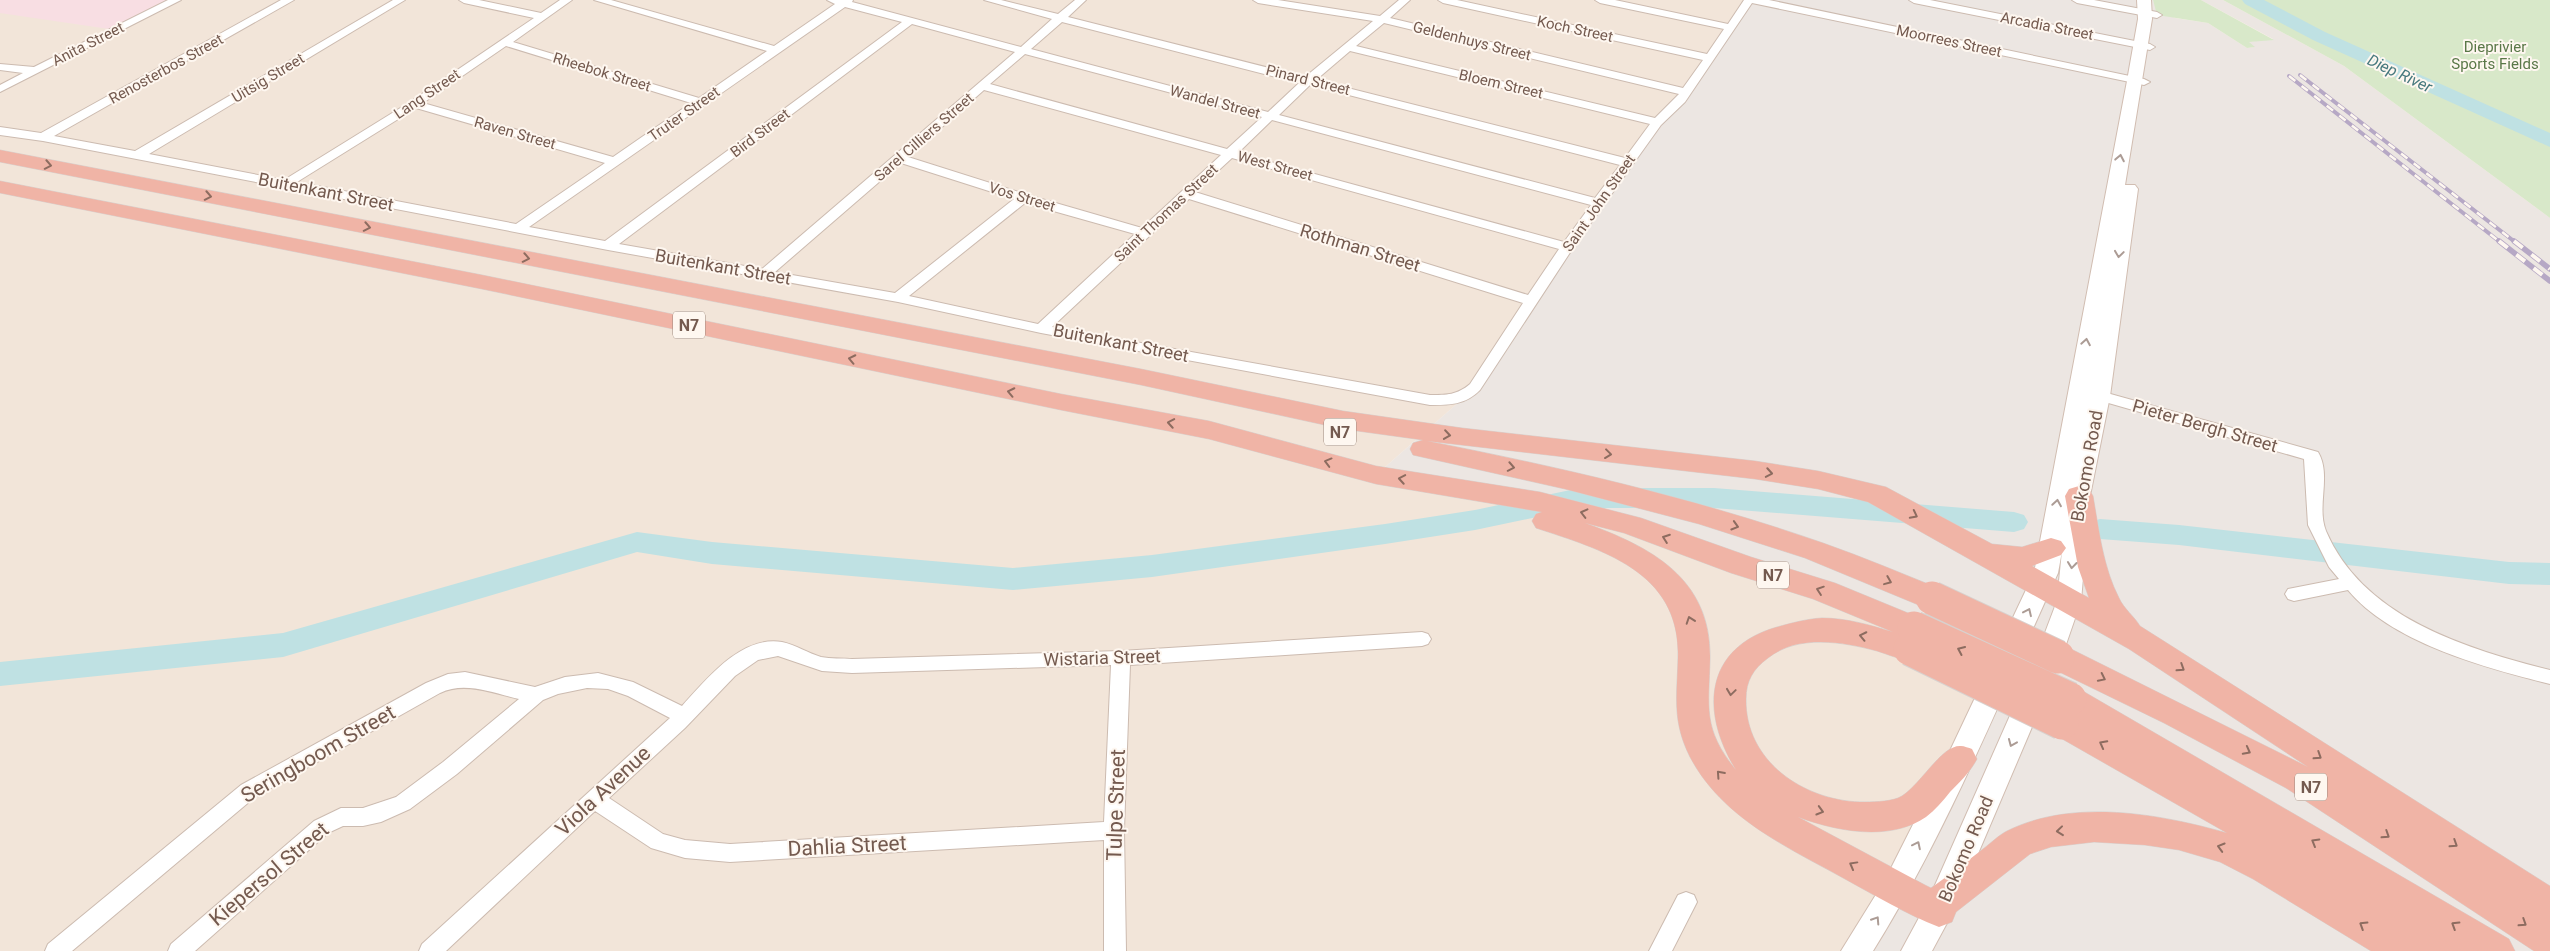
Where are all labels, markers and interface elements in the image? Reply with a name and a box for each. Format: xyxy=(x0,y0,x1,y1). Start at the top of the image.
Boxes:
street label: Arcadia Street xyxy=(1999,8,2095,44)
street label: Koch Street xyxy=(1535,12,1615,46)
street label: Anita Street xyxy=(49,18,127,70)
street label: Geldenhuys Street xyxy=(1411,18,1533,64)
street label: Moorrees Street xyxy=(1895,21,2003,61)
street label: Renosterbos Street xyxy=(106,30,226,108)
park label: Dieprivier Sports Fields xyxy=(2451,38,2539,73)
street label: Uitsig Street xyxy=(228,49,308,107)
street label: Rheebok Street xyxy=(551,49,653,95)
water label: Diep River xyxy=(2364,50,2436,97)
street label: Pinard Street xyxy=(1264,61,1352,99)
street label: Lang Street xyxy=(390,65,464,123)
street label: Bloem Street xyxy=(1457,66,1545,102)
street label: Wandel Street xyxy=(1168,81,1262,123)
street label: Truter Street xyxy=(645,83,723,145)
street label: Sarel Cilliers Street xyxy=(871,89,977,185)
street label: Bird Street xyxy=(727,105,793,161)
street label: Raven Street xyxy=(472,113,558,153)
street label: West Street xyxy=(1235,147,1315,185)
street label: Saint John Street xyxy=(1559,151,1639,255)
one-way arrow xyxy=(2114,154,2124,163)
one-way arrow xyxy=(44,160,52,170)
street label: Saint Thomas Street xyxy=(1110,160,1222,266)
street label: Buitenkant Street xyxy=(257,168,396,215)
street label: Vos Street xyxy=(986,178,1058,216)
one-way arrow xyxy=(203,190,212,201)
street label: Rothman Street xyxy=(1297,219,1423,276)
one-way arrow xyxy=(363,221,371,232)
street label: Buitenkant Street xyxy=(654,244,793,289)
one-way arrow xyxy=(2115,250,2125,258)
one-way arrow xyxy=(522,253,531,263)
road number: N7 xyxy=(673,312,705,338)
street label: Buitenkant Street xyxy=(1052,319,1191,366)
one-way arrow xyxy=(2080,337,2091,346)
one-way arrow xyxy=(848,354,857,365)
one-way arrow xyxy=(1007,387,1016,398)
street label: Pieter Bergh Street xyxy=(2130,395,2280,456)
street label: Bokomo Road xyxy=(2066,409,2107,523)
one-way arrow xyxy=(1167,418,1175,428)
road number: N7 xyxy=(1324,418,1356,446)
one-way arrow xyxy=(1443,429,1451,440)
one-way arrow xyxy=(1604,448,1612,459)
one-way arrow xyxy=(1324,457,1333,468)
one-way arrow xyxy=(1507,461,1516,471)
one-way arrow xyxy=(1765,467,1774,477)
one-way arrow xyxy=(1397,475,1406,485)
one-way arrow xyxy=(2051,499,2061,508)
one-way arrow xyxy=(1579,508,1588,519)
one-way arrow xyxy=(1909,509,1918,519)
one-way arrow xyxy=(1731,520,1739,530)
one-way arrow xyxy=(1663,534,1671,544)
road number: N7 xyxy=(1757,562,1789,588)
one-way arrow xyxy=(2067,562,2078,570)
one-way arrow xyxy=(1883,574,1892,585)
one-way arrow xyxy=(1816,586,1825,596)
one-way arrow xyxy=(2022,608,2032,617)
one-way arrow xyxy=(1685,616,1695,625)
one-way arrow xyxy=(1858,631,1867,642)
street label: Wistaria Street xyxy=(1043,645,1161,670)
one-way arrow xyxy=(1957,646,1966,657)
one-way arrow xyxy=(2175,662,2185,671)
one-way arrow xyxy=(2097,672,2106,682)
one-way arrow xyxy=(1726,688,1736,696)
street label: Seringboom Street xyxy=(237,700,399,808)
one-way arrow xyxy=(2007,738,2018,747)
one-way arrow xyxy=(2099,740,2108,750)
street label: Viola Avenue xyxy=(551,741,655,841)
one-way arrow xyxy=(2242,745,2251,755)
street label: Tulpe Street xyxy=(1102,749,1130,861)
one-way arrow xyxy=(2312,750,2321,759)
one-way arrow xyxy=(1717,770,1726,779)
road number: N7 xyxy=(2295,774,2327,800)
street label: Bokomo Road xyxy=(1934,793,1997,905)
one-way arrow xyxy=(1816,805,1824,815)
street label: Kiepersol Street xyxy=(205,817,333,931)
one-way arrow xyxy=(2056,825,2064,836)
one-way arrow xyxy=(2381,829,2390,838)
street label: Dahlia Street xyxy=(787,831,907,861)
one-way arrow xyxy=(2449,838,2458,847)
one-way arrow xyxy=(2312,839,2321,849)
one-way arrow xyxy=(1911,841,1921,850)
one-way arrow xyxy=(2216,842,2225,853)
one-way arrow xyxy=(1849,861,1858,871)
one-way arrow xyxy=(1869,916,1879,925)
one-way arrow xyxy=(2517,917,2526,926)
one-way arrow xyxy=(2359,922,2368,932)
one-way arrow xyxy=(2451,922,2460,932)

